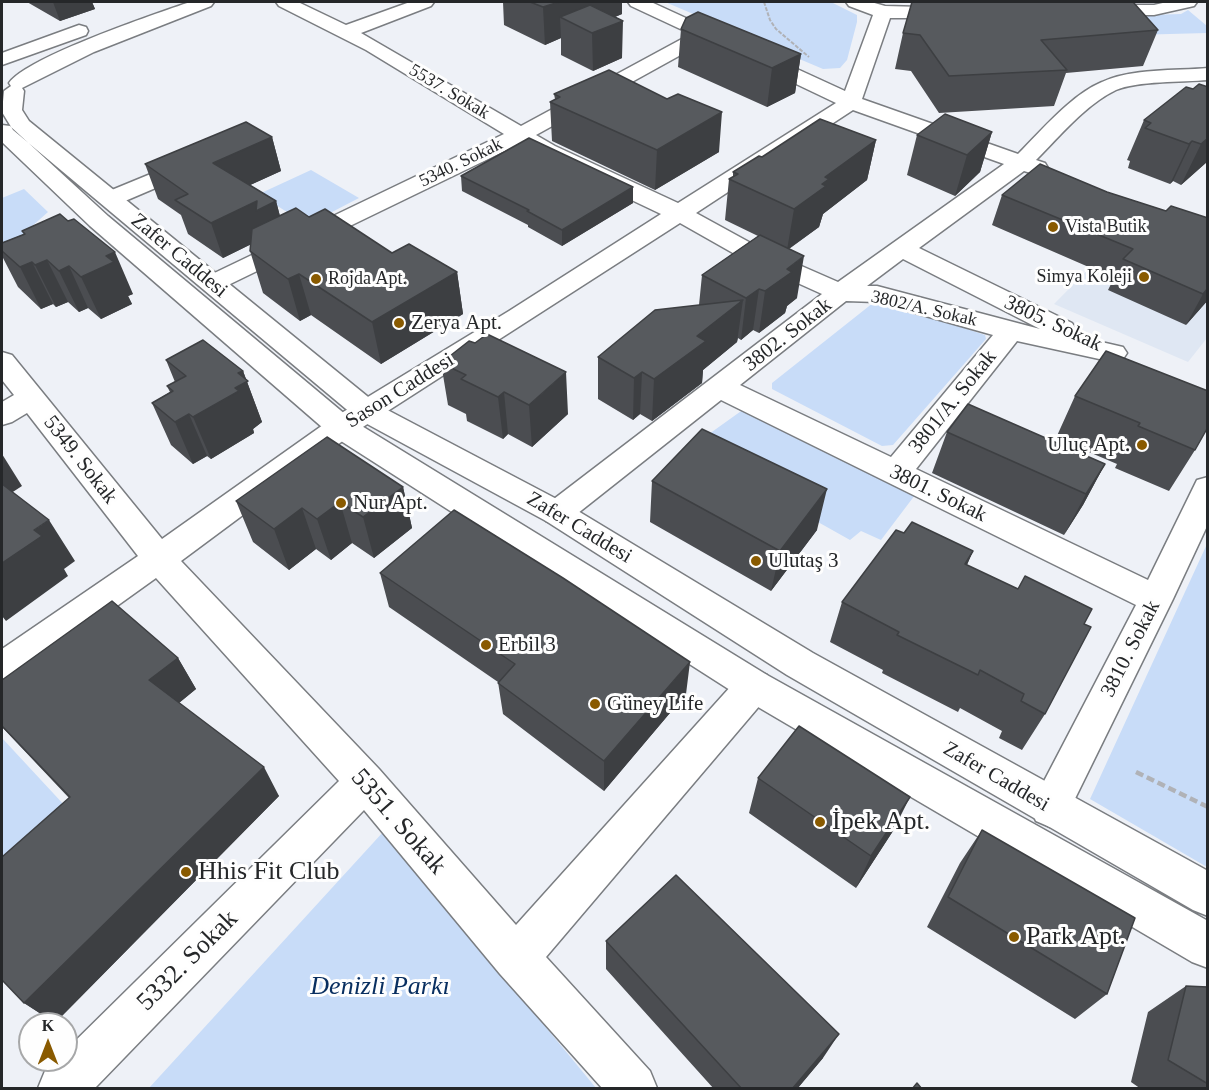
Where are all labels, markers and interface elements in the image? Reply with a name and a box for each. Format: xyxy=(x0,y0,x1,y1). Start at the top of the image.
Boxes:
street label: 5537. Sokak xyxy=(405,60,493,124)
street label: 5340. Sokak xyxy=(416,134,506,192)
street label: Zafer Caddesi xyxy=(126,208,232,304)
place label: Vista Butik xyxy=(1065,216,1146,238)
marker: Vista Butik xyxy=(1046,220,1060,234)
place label: Simya Koleji xyxy=(1037,266,1132,288)
place label: Rojda Apt. xyxy=(328,268,407,290)
marker: Simya Koleji xyxy=(1137,270,1151,284)
marker: Rojda Apt. xyxy=(309,272,323,286)
street label: 3802/A. Sokak xyxy=(869,286,979,332)
street label: 3805. Sokak xyxy=(1000,290,1106,358)
street label: 3802. Sokak xyxy=(739,293,837,377)
place label: Zerya Apt. xyxy=(411,310,502,336)
marker: Zerya Apt. xyxy=(392,316,406,330)
street label: 3801/A. Sokak xyxy=(904,345,1002,459)
street label: Sason Caddesi xyxy=(341,348,459,434)
street label: 5349. Sokak xyxy=(38,411,122,509)
place label: Uluç Apt. xyxy=(1047,432,1130,458)
marker: Uluç Apt. xyxy=(1135,438,1149,452)
street label: 3801. Sokak xyxy=(885,460,991,528)
street label: Zafer Caddesi xyxy=(522,487,636,569)
place label: Nur Apt. xyxy=(353,490,428,516)
marker: Nur Apt. xyxy=(334,496,348,510)
place label: Ulutaş 3 xyxy=(768,548,839,574)
marker: Ulutaş 3 xyxy=(749,554,763,568)
street label: 3810. Sokak xyxy=(1096,597,1166,701)
place label: Erbil 3 xyxy=(498,632,556,658)
marker: Erbil 3 xyxy=(479,638,493,652)
place label: Güney Life xyxy=(607,691,703,717)
marker: Güney Life xyxy=(588,697,602,711)
street label: Zafer Caddesi xyxy=(938,736,1054,818)
street label: 5351. Sokak xyxy=(344,763,452,881)
place label: İpek Apt. xyxy=(832,806,930,838)
marker: İpek Apt. xyxy=(813,815,827,829)
place label: Hhis Fit Club xyxy=(198,856,340,888)
marker: Hhis Fit Club xyxy=(179,865,193,879)
street label: 5332. Sokak xyxy=(131,904,245,1018)
place label: Park Apt. xyxy=(1026,921,1126,953)
marker: Park Apt. xyxy=(1007,930,1021,944)
park label: Denizli Parkı xyxy=(310,971,450,1003)
north arrow xyxy=(18,1012,78,1072)
text: K xyxy=(42,1017,54,1034)

